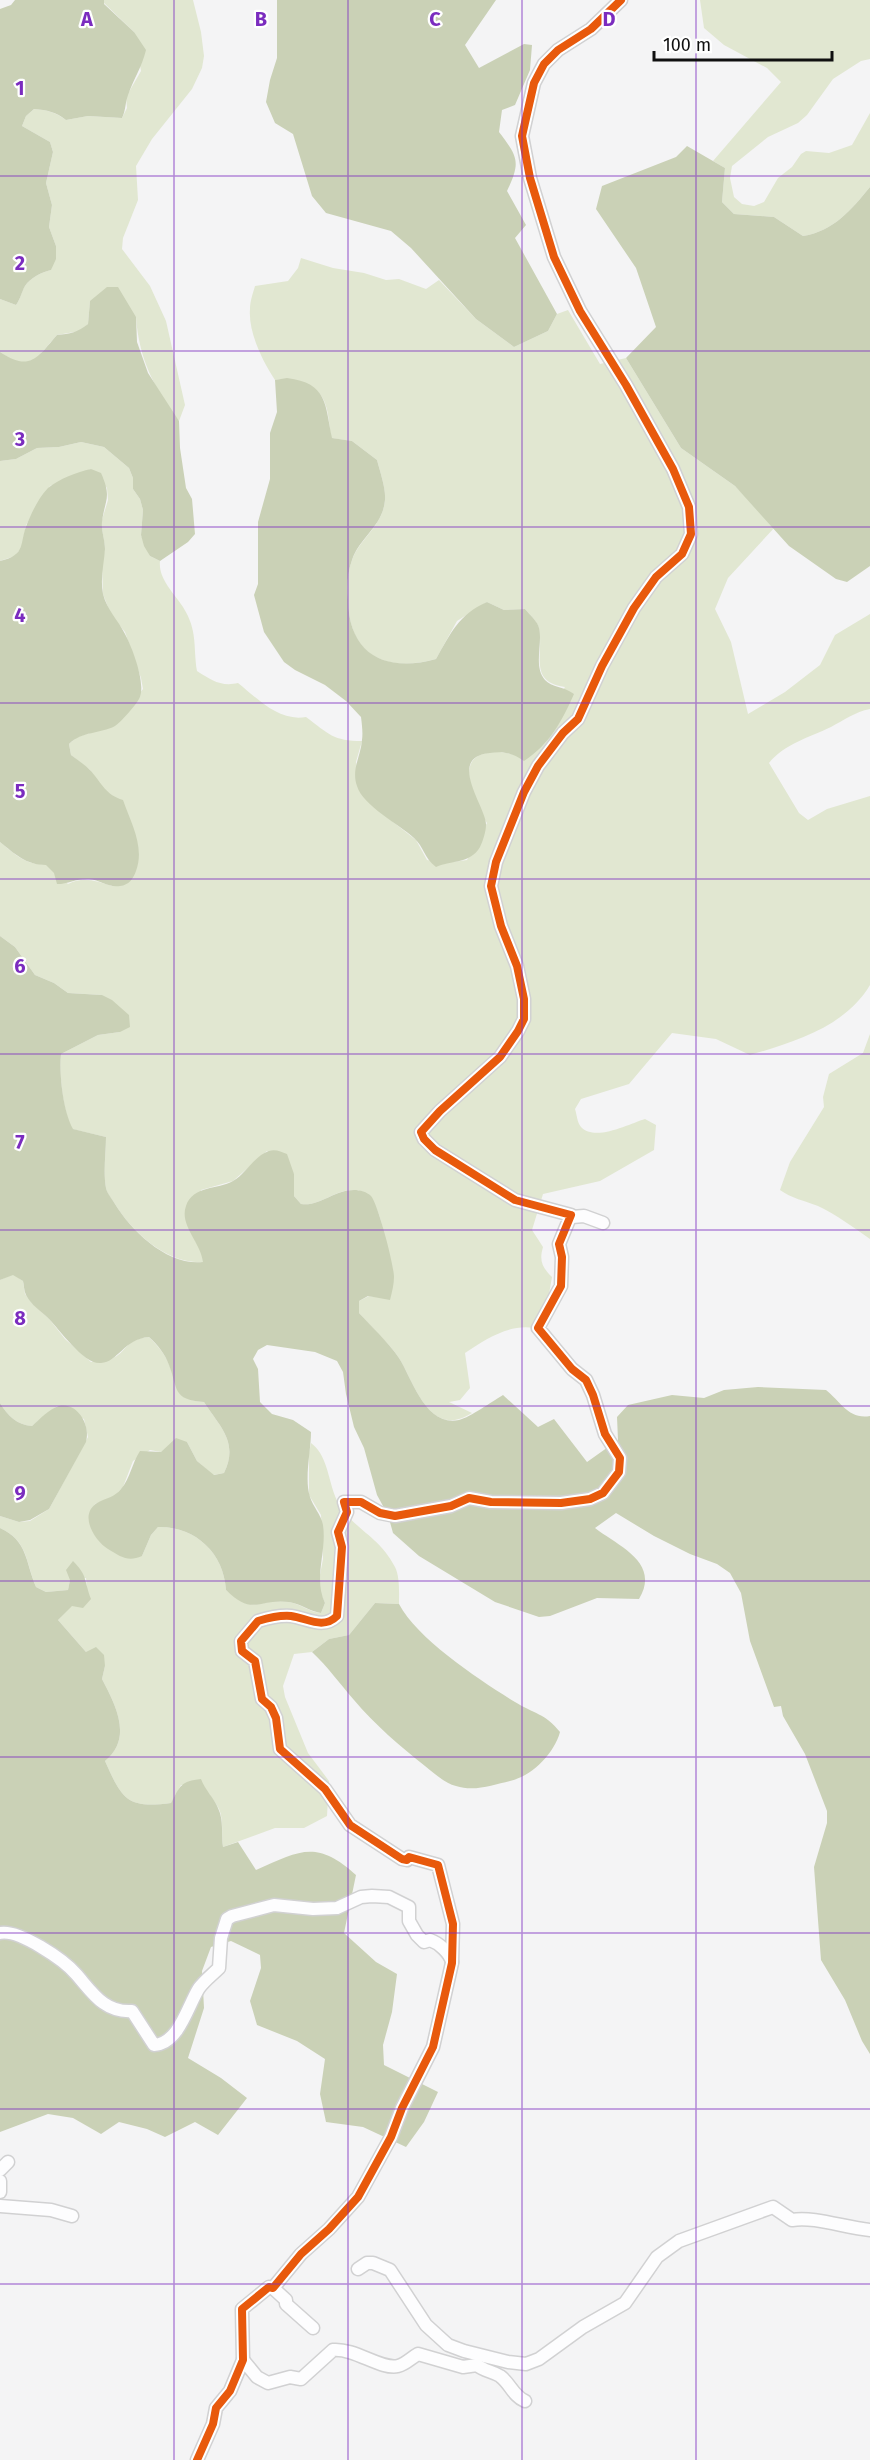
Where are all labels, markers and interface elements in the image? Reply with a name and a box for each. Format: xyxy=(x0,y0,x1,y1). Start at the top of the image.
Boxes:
text: A xyxy=(80,7,94,31)
text: B xyxy=(255,7,267,31)
text: C xyxy=(429,7,441,31)
text: D xyxy=(602,7,616,31)
scale bar xyxy=(654,24,832,62)
text: 100 m xyxy=(663,34,711,56)
text: 1 xyxy=(15,76,25,100)
text: 2 xyxy=(15,251,25,275)
text: 3 xyxy=(14,427,25,451)
text: 4 xyxy=(14,603,26,627)
text: 5 xyxy=(15,779,26,803)
text: 6 xyxy=(14,954,26,978)
text: 7 xyxy=(15,1130,25,1154)
text: 8 xyxy=(14,1306,26,1330)
text: 9 xyxy=(14,1481,26,1505)

